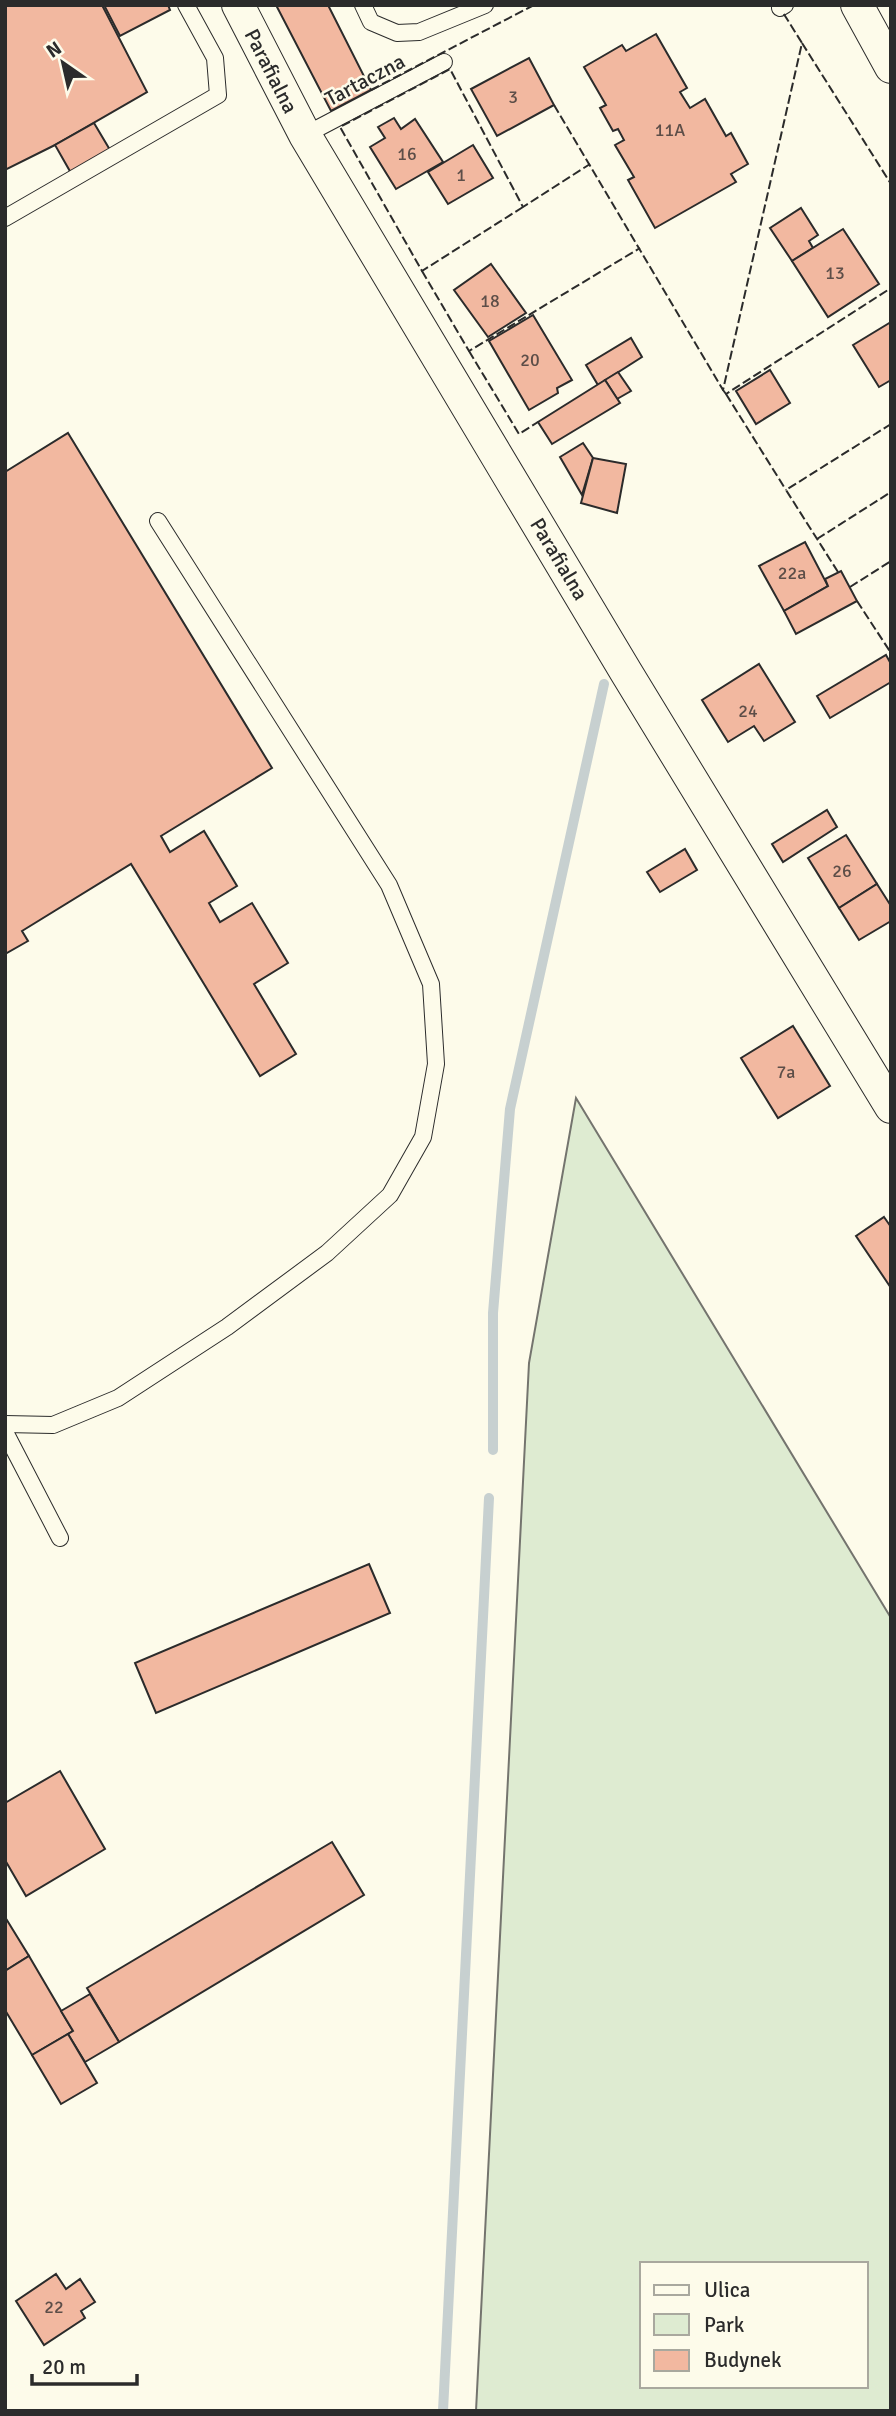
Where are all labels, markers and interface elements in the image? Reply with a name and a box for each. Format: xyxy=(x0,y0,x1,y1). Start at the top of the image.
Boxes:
street label: Parafialna xyxy=(239,24,303,118)
north arrow xyxy=(28,28,98,98)
text: N xyxy=(42,36,66,63)
street label: Tartaczna xyxy=(321,48,409,112)
house number: 3 xyxy=(508,86,518,108)
house number: 11A xyxy=(655,119,685,141)
house number: 16 xyxy=(397,143,417,165)
house number: 1 xyxy=(456,164,466,186)
house number: 13 xyxy=(825,262,845,284)
house number: 18 xyxy=(480,290,500,312)
house number: 20 xyxy=(520,349,540,371)
street label: Parafialna xyxy=(524,513,594,605)
house number: 22a xyxy=(778,562,806,584)
house number: 24 xyxy=(738,700,758,722)
house number: 26 xyxy=(832,860,852,882)
house number: 7a xyxy=(777,1061,795,1083)
legend xyxy=(640,2262,868,2388)
text: Ulica xyxy=(704,2277,750,2303)
house number: 22 xyxy=(44,2296,64,2318)
text: Park xyxy=(704,2312,745,2338)
scale bar xyxy=(32,2342,136,2386)
text: Budynek xyxy=(704,2347,782,2373)
text: 20 m xyxy=(42,2354,86,2380)

